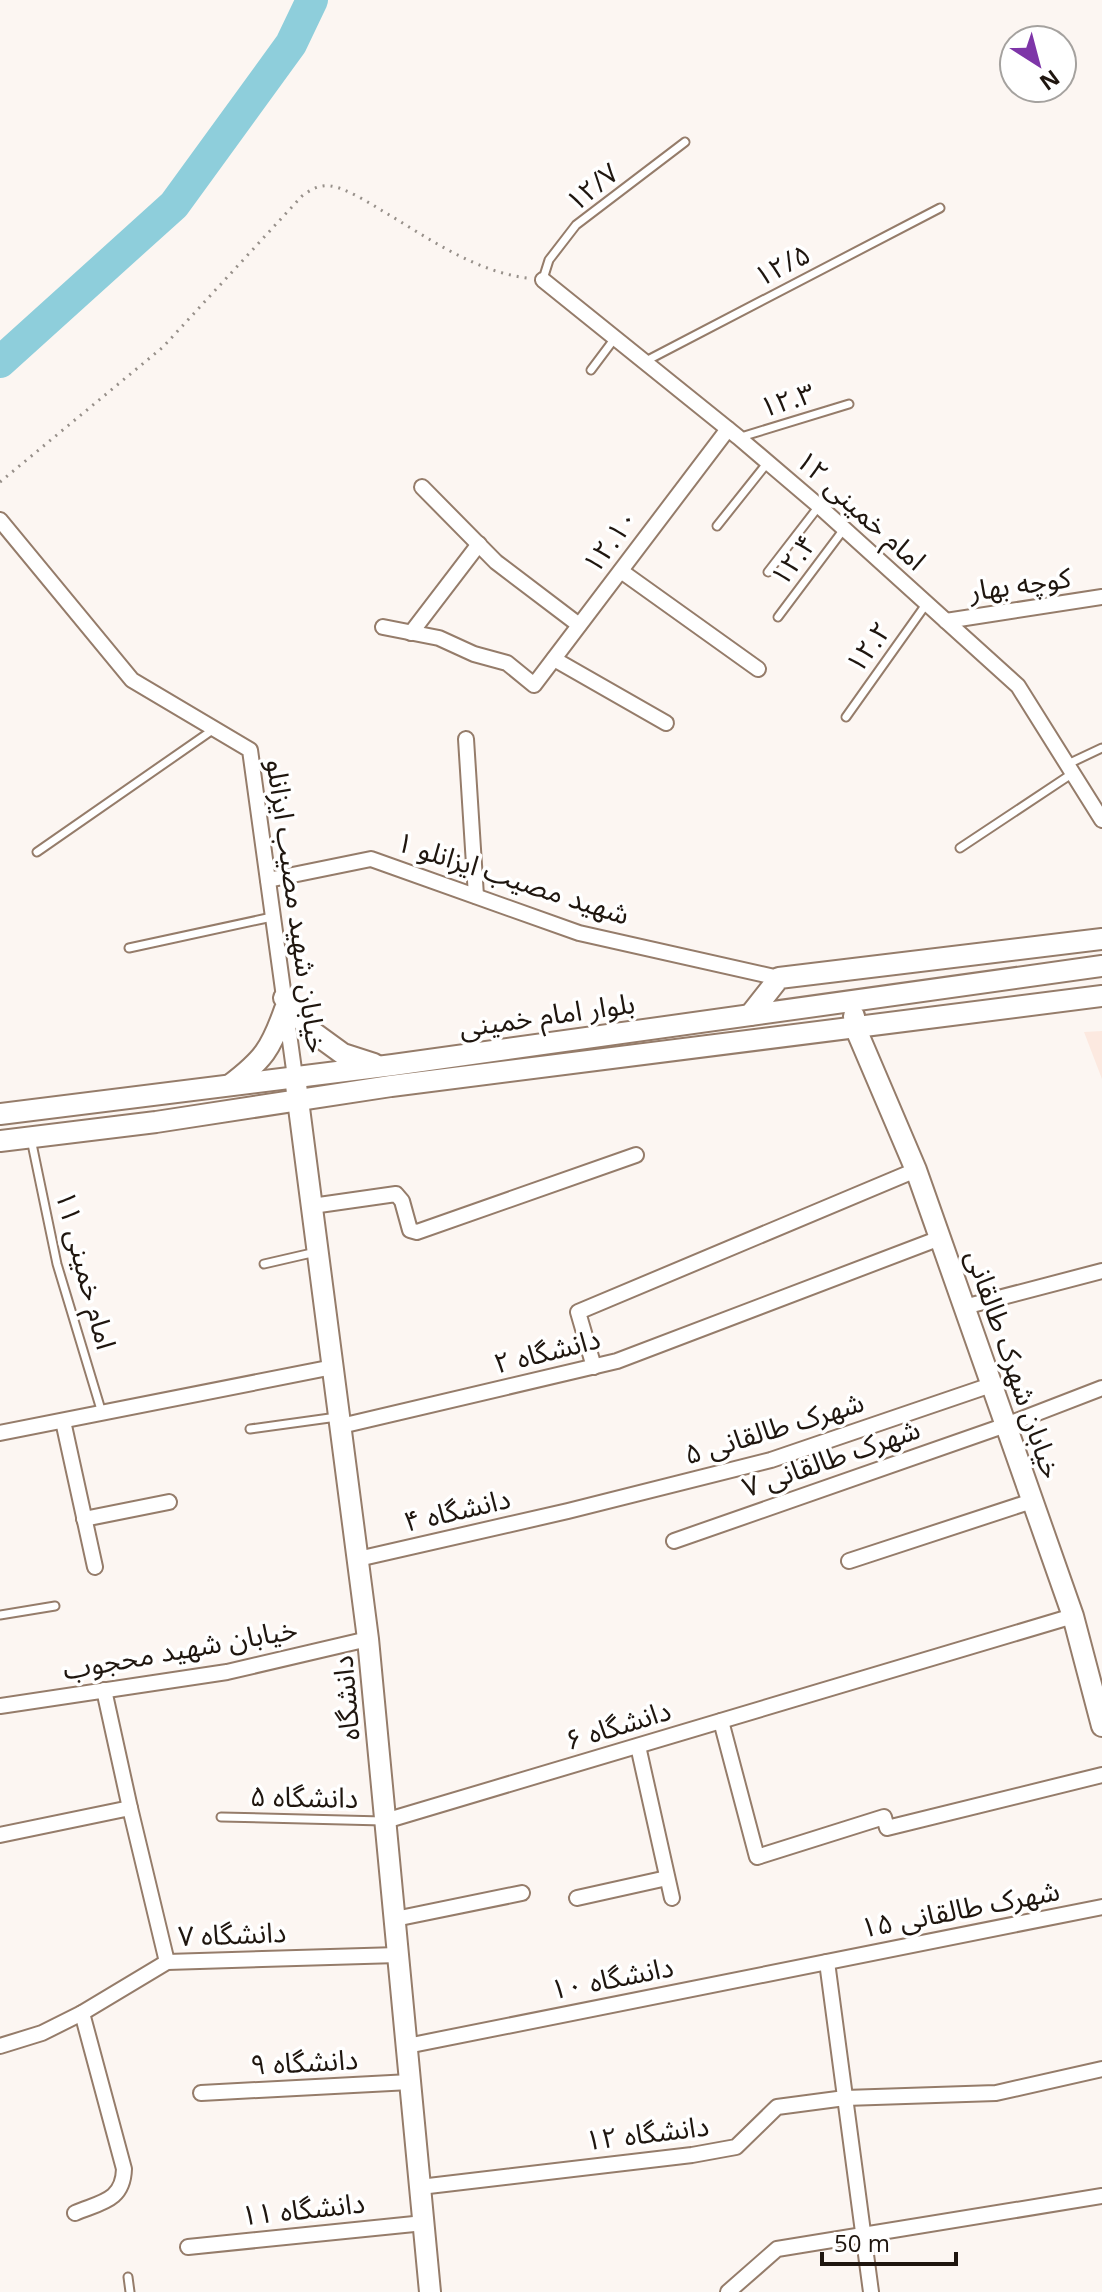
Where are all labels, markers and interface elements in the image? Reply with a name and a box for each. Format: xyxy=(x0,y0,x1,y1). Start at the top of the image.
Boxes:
north arrow xyxy=(998,24,1078,104)
text: N xyxy=(1034,64,1066,98)
street label: ۱۲/۷ xyxy=(557,153,626,219)
street label: ۱۲/۵ xyxy=(747,234,816,294)
street label: ۱۲.۳ xyxy=(755,373,819,425)
street label: امام خمینی ۱۲ xyxy=(786,441,935,580)
street label: ۱۲.۱۰ xyxy=(573,500,646,580)
street label: ۱۲.۴ xyxy=(760,526,824,593)
street label: کوچه بهار xyxy=(966,557,1074,609)
street label: ۱۲.۲ xyxy=(836,613,899,680)
street label: خیابان شهید مصیب ایزانلو xyxy=(259,756,337,1055)
street label: شهید مصیب ایزانلو ۱ xyxy=(392,821,635,933)
street label: بلوار امام خمینی xyxy=(457,983,638,1048)
street label: امام خمینی ۱۱ xyxy=(45,1186,126,1354)
street label: خیابان شهرک طالقانی xyxy=(958,1244,1072,1483)
street label: دانشگاه ۲ xyxy=(490,1318,604,1382)
street label: شهرک طالقانی ۵ xyxy=(679,1382,868,1472)
street label: شهرک طالقانی ۷ xyxy=(737,1409,925,1505)
street label: دانشگاه ۴ xyxy=(400,1478,514,1540)
street label: خیابان شهید محجوب xyxy=(60,1609,300,1687)
street label: دانشگاه xyxy=(322,1654,368,1742)
street label: دانشگاه ۶ xyxy=(560,1690,675,1758)
street label: دانشگاه ۵ xyxy=(250,1776,359,1816)
street label: شهرک طالقانی ۱۵ xyxy=(857,1870,1062,1946)
street label: دانشگاه ۷ xyxy=(177,1912,287,1954)
street label: دانشگاه ۱۰ xyxy=(547,1947,676,2008)
street label: دانشگاه ۹ xyxy=(249,2039,359,2083)
street label: دانشگاه ۱۲ xyxy=(583,2106,711,2158)
street label: دانشگاه ۱۱ xyxy=(239,2183,367,2233)
scale bar xyxy=(822,2216,956,2266)
text: 50 m xyxy=(834,2226,890,2259)

